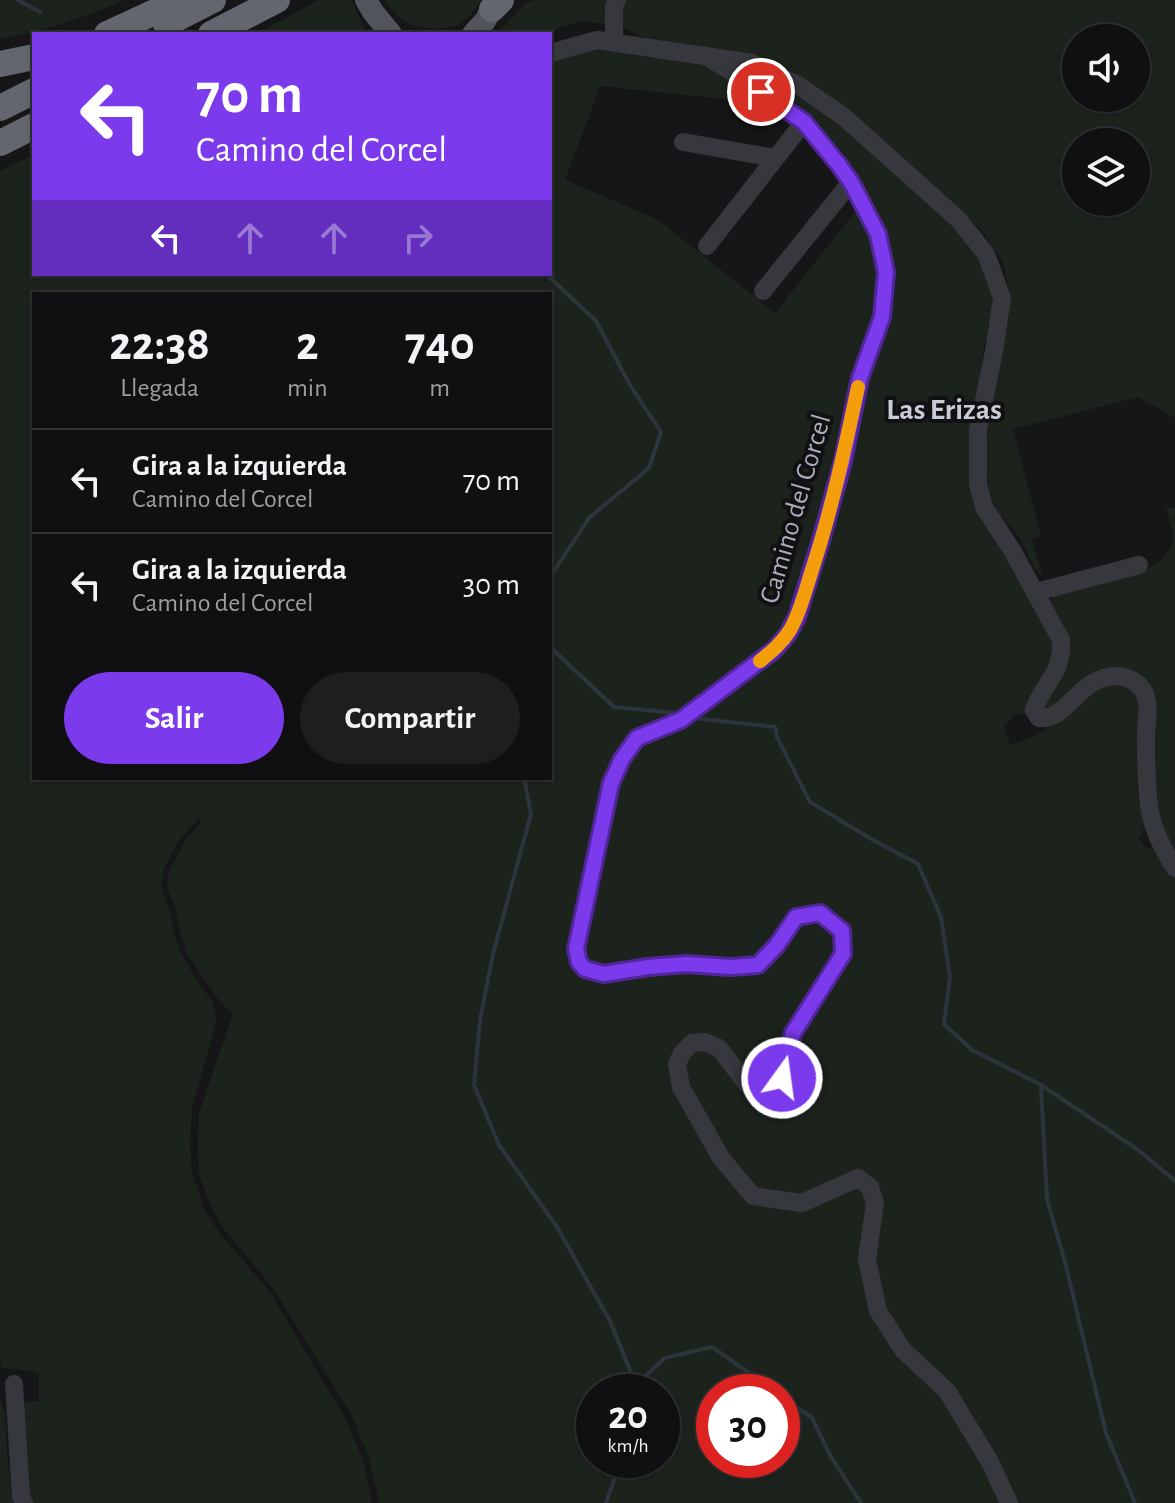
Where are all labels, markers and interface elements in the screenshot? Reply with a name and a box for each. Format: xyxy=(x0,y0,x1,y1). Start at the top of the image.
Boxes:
map controls xyxy=(1062,24,1150,216)
button: sound xyxy=(1062,24,1150,112)
pin xyxy=(727,58,795,126)
icon: left xyxy=(64,64,168,168)
text: 70 m xyxy=(196,67,303,123)
icon: arrive xyxy=(739,70,783,114)
button: layers xyxy=(1062,128,1150,216)
text: Camino del Corcel xyxy=(196,132,447,168)
icon: left xyxy=(144,216,188,260)
icon: ahead xyxy=(228,216,272,260)
icon: ahead xyxy=(312,216,356,260)
icon: right xyxy=(396,216,440,260)
text: 22:38 xyxy=(109,321,210,369)
text: 2 xyxy=(296,321,319,369)
text: 740 xyxy=(405,321,475,369)
text: Llegada xyxy=(120,375,199,401)
text: min xyxy=(287,375,328,401)
text: m xyxy=(429,375,450,401)
district label: Las Erizas xyxy=(886,395,1002,425)
street label: Camino del Corcel xyxy=(756,411,836,607)
text: Gira a la izquierda xyxy=(132,451,347,481)
icon: left xyxy=(64,459,108,503)
text: 70 m xyxy=(463,466,520,496)
text: Camino del Corcel xyxy=(132,486,313,512)
text: Gira a la izquierda xyxy=(132,555,347,585)
icon: left xyxy=(64,563,108,607)
text: 30 m xyxy=(463,570,520,600)
text: Camino del Corcel xyxy=(132,590,313,616)
button: Salir xyxy=(64,672,284,764)
button: Compartir xyxy=(300,672,520,764)
position arrow xyxy=(740,1036,824,1120)
speed limit sign: 30 xyxy=(696,1374,800,1478)
text: 20 xyxy=(608,1396,648,1436)
text: km/h xyxy=(607,1436,649,1456)

